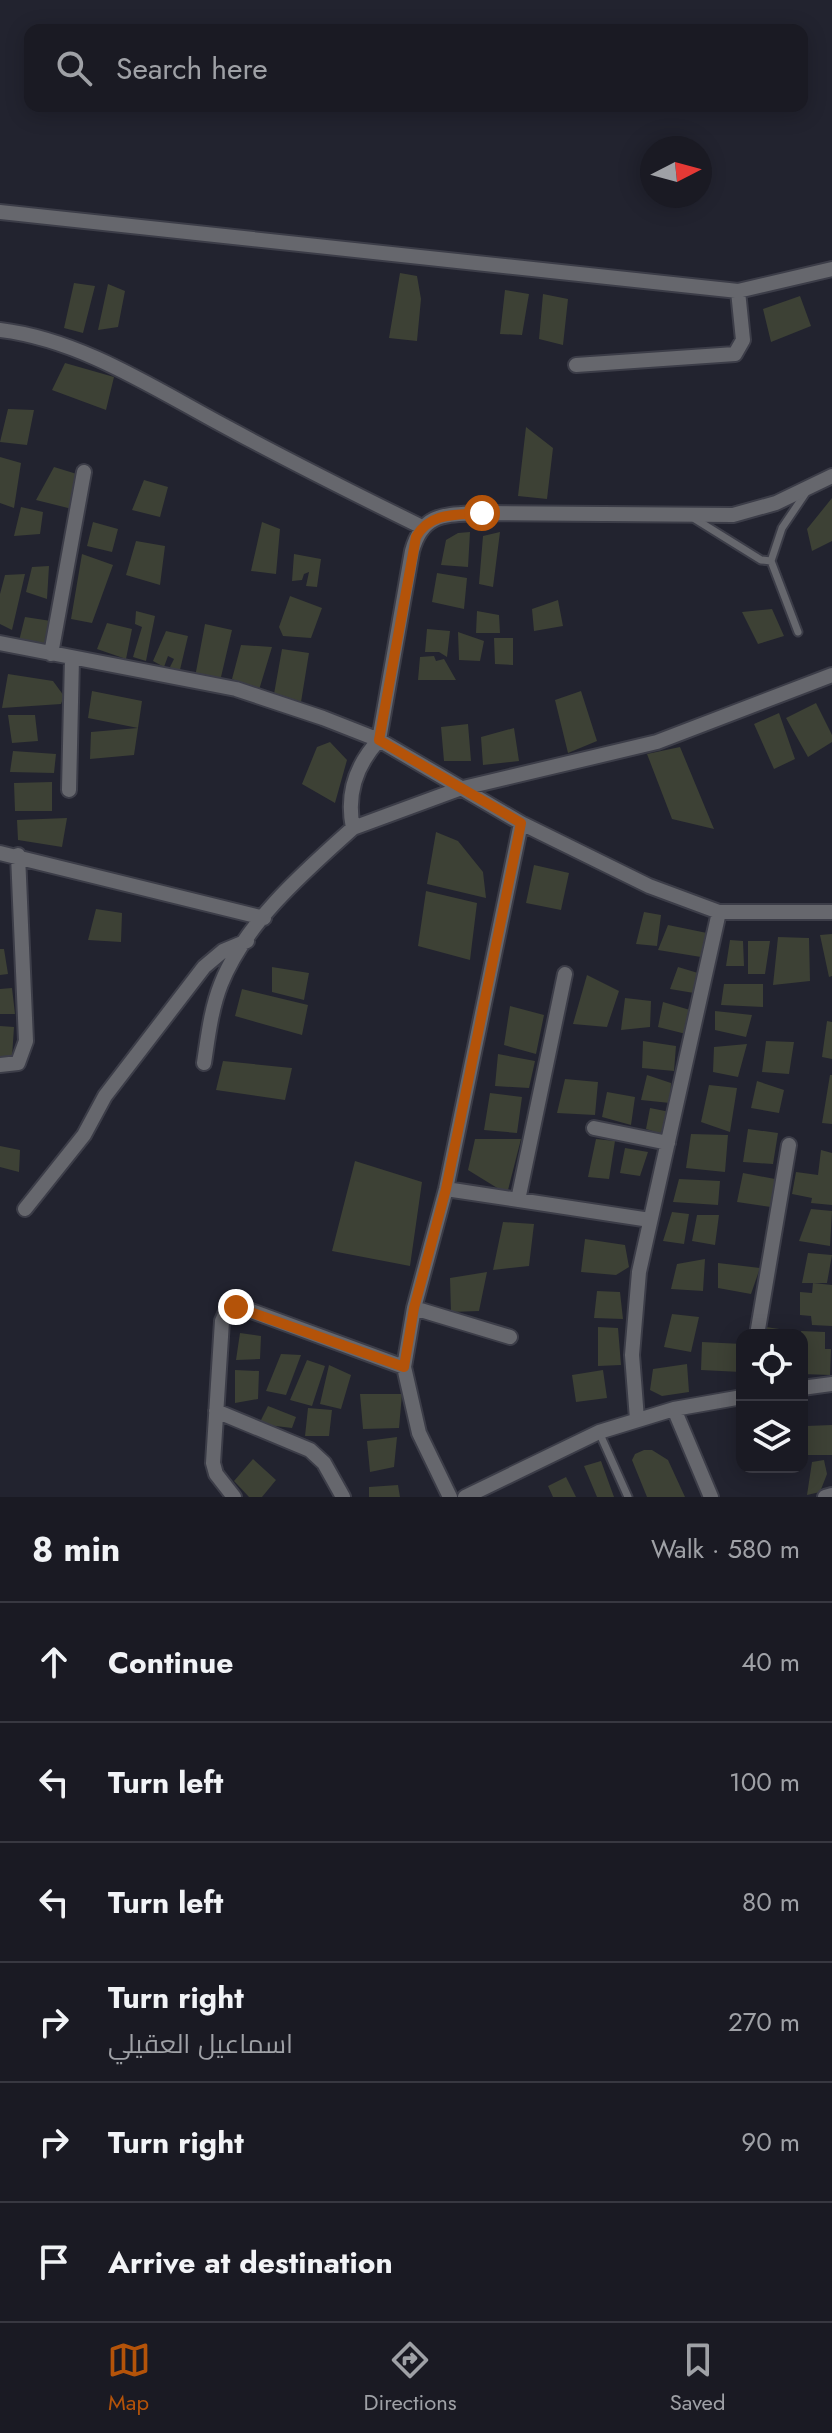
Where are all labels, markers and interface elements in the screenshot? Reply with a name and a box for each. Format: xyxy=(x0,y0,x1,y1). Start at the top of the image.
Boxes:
search box xyxy=(24,24,808,112)
icon: search xyxy=(52,46,96,90)
text: Search here xyxy=(116,47,268,90)
north arrow xyxy=(640,136,712,208)
route start xyxy=(464,495,500,531)
route end xyxy=(218,1289,254,1325)
map controls xyxy=(736,1329,808,1473)
button: locate xyxy=(736,1329,808,1401)
button: layers xyxy=(736,1401,808,1473)
text: 8 min xyxy=(32,1525,120,1574)
text: Walk · 580 m xyxy=(651,1530,800,1568)
icon: ahead xyxy=(32,1640,76,1684)
text: Continue xyxy=(108,1641,234,1684)
text: 40 m xyxy=(741,1643,800,1681)
icon: left xyxy=(32,1760,76,1804)
text: Turn left xyxy=(108,1761,223,1804)
text: 100 m xyxy=(729,1763,800,1801)
icon: left xyxy=(32,1880,76,1924)
text: Turn left xyxy=(108,1881,223,1924)
text: 80 m xyxy=(742,1883,800,1921)
text: Turn right xyxy=(108,1976,244,2019)
icon: right xyxy=(32,2000,76,2044)
text: 270 m xyxy=(728,2003,800,2041)
text: اسماعيل العقيلي xyxy=(108,2025,293,2063)
icon: right xyxy=(32,2120,76,2164)
text: Turn right xyxy=(108,2121,244,2164)
text: 90 m xyxy=(741,2123,800,2161)
icon: arrive xyxy=(32,2240,76,2284)
text: Arrive at destination xyxy=(108,2241,393,2284)
tab: Map xyxy=(107,2338,151,2418)
tab: Directions xyxy=(364,2338,457,2418)
tab: Saved xyxy=(670,2338,725,2418)

